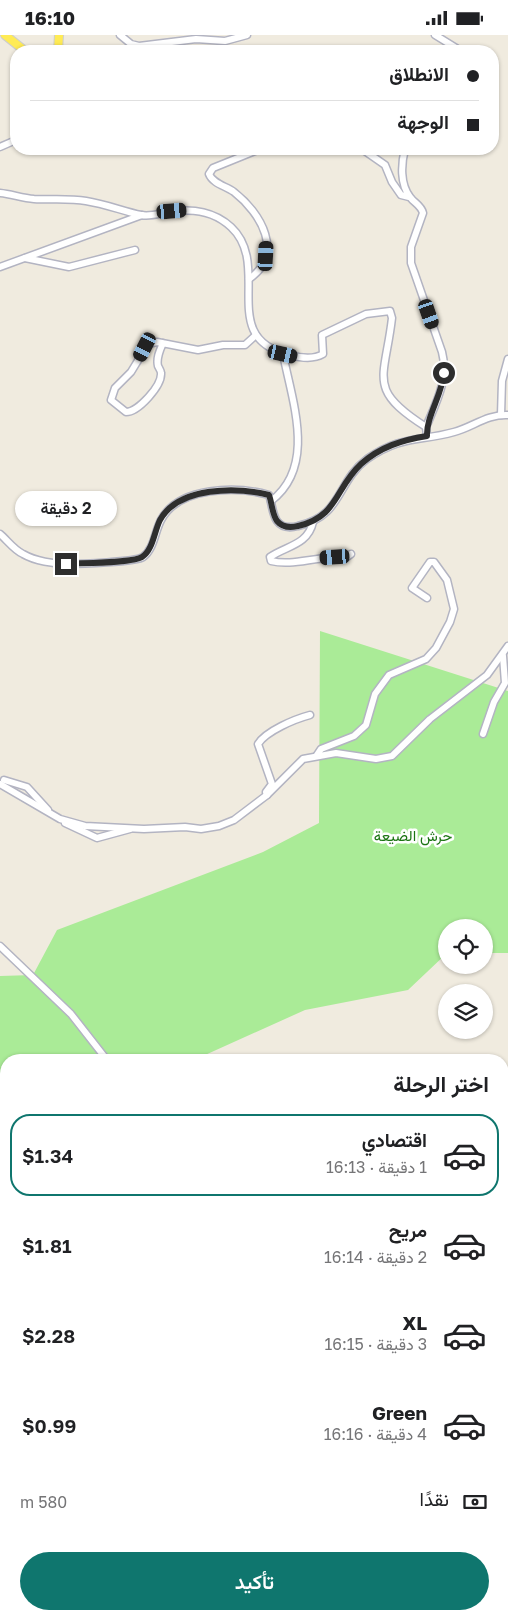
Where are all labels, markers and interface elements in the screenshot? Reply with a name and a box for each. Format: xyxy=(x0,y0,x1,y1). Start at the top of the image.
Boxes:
text: 16:10 xyxy=(25,6,75,29)
text: الانطلاق xyxy=(389,62,449,85)
text: الوجهة xyxy=(397,110,449,133)
car xyxy=(156,202,187,220)
car xyxy=(257,241,274,271)
car xyxy=(417,297,440,331)
car xyxy=(131,330,158,364)
car xyxy=(266,343,299,365)
route start xyxy=(433,362,455,384)
callout: 2 دقيقة xyxy=(15,491,117,527)
text: 2 دقيقة xyxy=(40,498,92,518)
car xyxy=(319,548,350,566)
route end xyxy=(55,553,77,575)
park label: حرش الضيعة xyxy=(374,826,452,846)
map controls xyxy=(438,919,493,1039)
button: locate xyxy=(438,919,493,974)
button: layers xyxy=(438,984,493,1039)
text: اختر الرحلة xyxy=(393,1070,489,1097)
text: اقتصادي xyxy=(362,1128,427,1151)
icon: car xyxy=(442,1133,487,1178)
text: $1.34 xyxy=(22,1144,73,1167)
text: 1 دقيقة · 16:13 xyxy=(326,1157,427,1177)
text: مريح xyxy=(389,1218,427,1241)
icon: car xyxy=(442,1223,487,1268)
text: $1.81 xyxy=(22,1234,72,1257)
text: 2 دقيقة · 16:14 xyxy=(324,1247,427,1267)
text: XL xyxy=(402,1311,427,1334)
icon: car xyxy=(442,1313,487,1358)
text: $2.28 xyxy=(22,1324,75,1347)
text: 3 دقيقة · 16:15 xyxy=(325,1334,427,1354)
text: Green xyxy=(372,1401,427,1424)
icon: car xyxy=(442,1403,487,1448)
text: $0.99 xyxy=(22,1414,76,1437)
text: 4 دقيقة · 16:16 xyxy=(324,1424,427,1444)
text: نقدًا xyxy=(420,1487,449,1510)
icon: cash xyxy=(461,1488,489,1516)
text: 580 m xyxy=(20,1492,67,1512)
button: تأكيد xyxy=(20,1552,489,1610)

